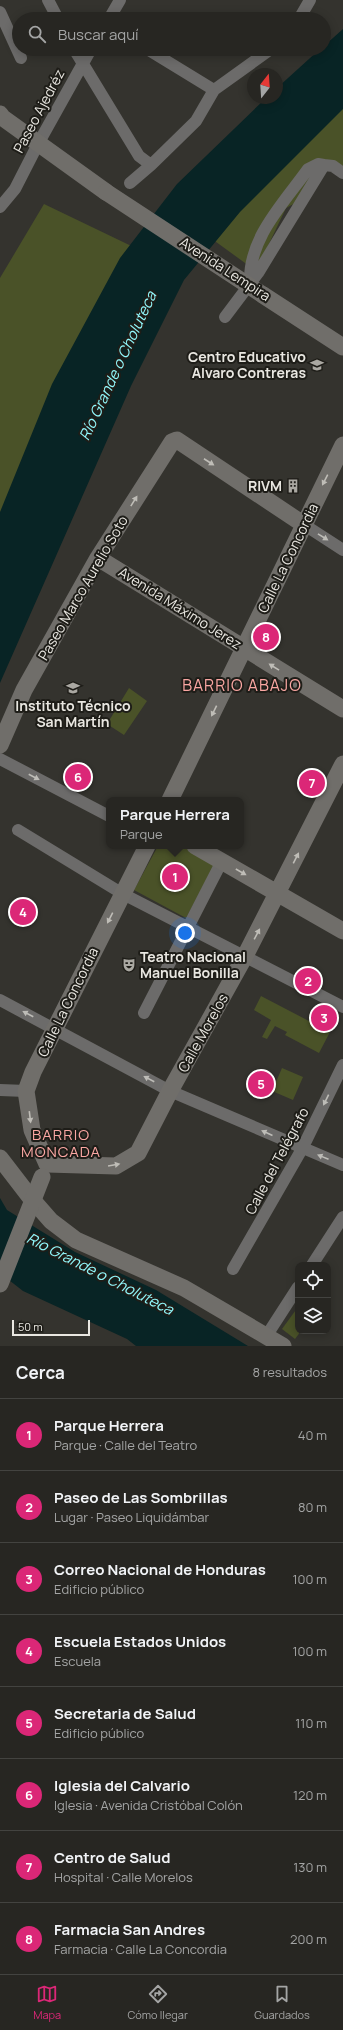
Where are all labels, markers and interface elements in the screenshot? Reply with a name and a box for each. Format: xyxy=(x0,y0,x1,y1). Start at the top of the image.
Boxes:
search box xyxy=(12,12,331,56)
icon: search xyxy=(26,23,48,45)
text: Buscar aquí xyxy=(58,24,139,45)
street label: Paseo Ajedréz xyxy=(9,66,69,156)
north arrow xyxy=(247,68,283,104)
street label: Avenida Lempira xyxy=(176,232,274,305)
water label: Río Grande o Choluteca xyxy=(74,287,162,444)
place label: Centro Educativo Alvaro Contreras xyxy=(188,347,306,382)
school or university icon: Centro Educativo Alvaro Contreras xyxy=(309,357,325,373)
one-way arrow xyxy=(204,458,214,466)
one-way arrow xyxy=(322,474,329,486)
place label: RIVM xyxy=(248,476,282,495)
building icon: RIVM xyxy=(285,478,301,494)
one-way arrow xyxy=(130,496,138,506)
street label: Calle La Concordia xyxy=(253,500,322,616)
street label: Paseo Marco Aurelio Soto xyxy=(33,512,132,664)
one-way arrow xyxy=(318,533,328,541)
street label: Avenida Máximo Jerez xyxy=(115,562,245,653)
pin: 8 xyxy=(253,622,279,652)
one-way arrow xyxy=(269,663,279,671)
district label: BARRIO ABAJO xyxy=(182,674,302,696)
school or university icon: Instituto Técnico San Martín xyxy=(65,680,81,696)
place label: Instituto Técnico San Martín xyxy=(15,696,131,731)
one-way arrow xyxy=(211,705,217,716)
pin: 6 xyxy=(65,762,91,792)
pin: 7 xyxy=(299,768,325,798)
one-way arrow xyxy=(29,774,40,780)
popup xyxy=(106,797,244,849)
text: Parque Herrera xyxy=(120,804,230,825)
text: Parque xyxy=(120,825,163,843)
one-way arrow xyxy=(293,852,299,864)
pin: 1 xyxy=(162,862,188,892)
one-way arrow xyxy=(235,868,247,875)
pin: 4 xyxy=(10,897,36,927)
one-way arrow xyxy=(107,912,114,924)
your location xyxy=(175,923,195,943)
one-way arrow xyxy=(254,928,260,940)
street label: Calle La Concordia xyxy=(33,944,102,1060)
place label: Teatro Nacional Manuel Bonilla xyxy=(140,947,246,982)
theatre icon: Teatro Nacional Manuel Bonilla xyxy=(121,957,137,973)
pin: 2 xyxy=(295,966,321,996)
street label: Calle Morelos xyxy=(173,990,232,1076)
pin: 3 xyxy=(311,1003,337,1033)
one-way arrow xyxy=(22,1011,33,1017)
pin: 5 xyxy=(248,1069,274,1099)
one-way arrow xyxy=(143,1076,154,1082)
one-way arrow xyxy=(323,1094,329,1106)
street label: Calle del Telégrafo xyxy=(240,1104,313,1218)
one-way arrow xyxy=(27,1111,33,1123)
district label: BARRIO MONCADA xyxy=(21,1124,101,1162)
one-way arrow xyxy=(261,1130,272,1136)
one-way arrow xyxy=(316,1154,328,1160)
one-way arrow xyxy=(107,1162,120,1168)
water label: Río Grande o Choluteca xyxy=(23,1227,178,1320)
map controls xyxy=(295,1262,331,1334)
button: locate xyxy=(295,1262,331,1298)
button: layers xyxy=(295,1298,331,1334)
scale bar xyxy=(12,1318,90,1337)
text: 50 m xyxy=(18,1319,43,1334)
text: Cerca xyxy=(16,1361,65,1384)
text: 8 resultados xyxy=(253,1363,327,1381)
text: Parque Herrera xyxy=(54,1415,164,1436)
text: 1 xyxy=(26,1426,32,1444)
text: 40 m xyxy=(298,1426,327,1444)
text: Parque · Calle del Teatro xyxy=(54,1436,197,1454)
text: Paseo de Las Sombrillas xyxy=(54,1487,228,1508)
text: 2 xyxy=(25,1498,33,1516)
text: 80 m xyxy=(298,1498,327,1516)
text: Lugar · Paseo Liquidámbar xyxy=(54,1508,209,1526)
text: Correo Nacional de Honduras xyxy=(54,1559,266,1580)
text: 3 xyxy=(25,1570,33,1588)
text: 100 m xyxy=(292,1570,327,1588)
text: Edificio público xyxy=(54,1580,144,1598)
text: Escuela Estados Unidos xyxy=(54,1631,226,1652)
text: 4 xyxy=(25,1642,33,1660)
text: 100 m xyxy=(292,1642,327,1660)
text: Escuela xyxy=(54,1652,101,1670)
text: Secretaria de Salud xyxy=(54,1703,196,1724)
text: 5 xyxy=(25,1714,33,1732)
text: 110 m xyxy=(295,1714,327,1732)
text: Edificio público xyxy=(54,1724,144,1742)
text: Iglesia del Calvario xyxy=(54,1775,190,1796)
text: 6 xyxy=(25,1786,33,1804)
text: 120 m xyxy=(293,1786,327,1804)
text: Iglesia · Avenida Cristóbal Colón xyxy=(54,1796,243,1814)
text: Centro de Salud xyxy=(54,1847,171,1868)
text: 7 xyxy=(26,1858,32,1876)
text: 130 m xyxy=(293,1858,327,1876)
text: Hospital · Calle Morelos xyxy=(54,1868,193,1886)
text: Farmacia San Andres xyxy=(54,1919,205,1940)
text: 8 xyxy=(25,1930,33,1948)
text: 200 m xyxy=(290,1930,327,1948)
text: Farmacia · Calle La Concordia xyxy=(54,1940,227,1958)
tab: Mapa xyxy=(33,1983,61,2022)
tab: Cómo llegar xyxy=(127,1983,188,2022)
tab: Guardados xyxy=(254,1983,310,2022)

